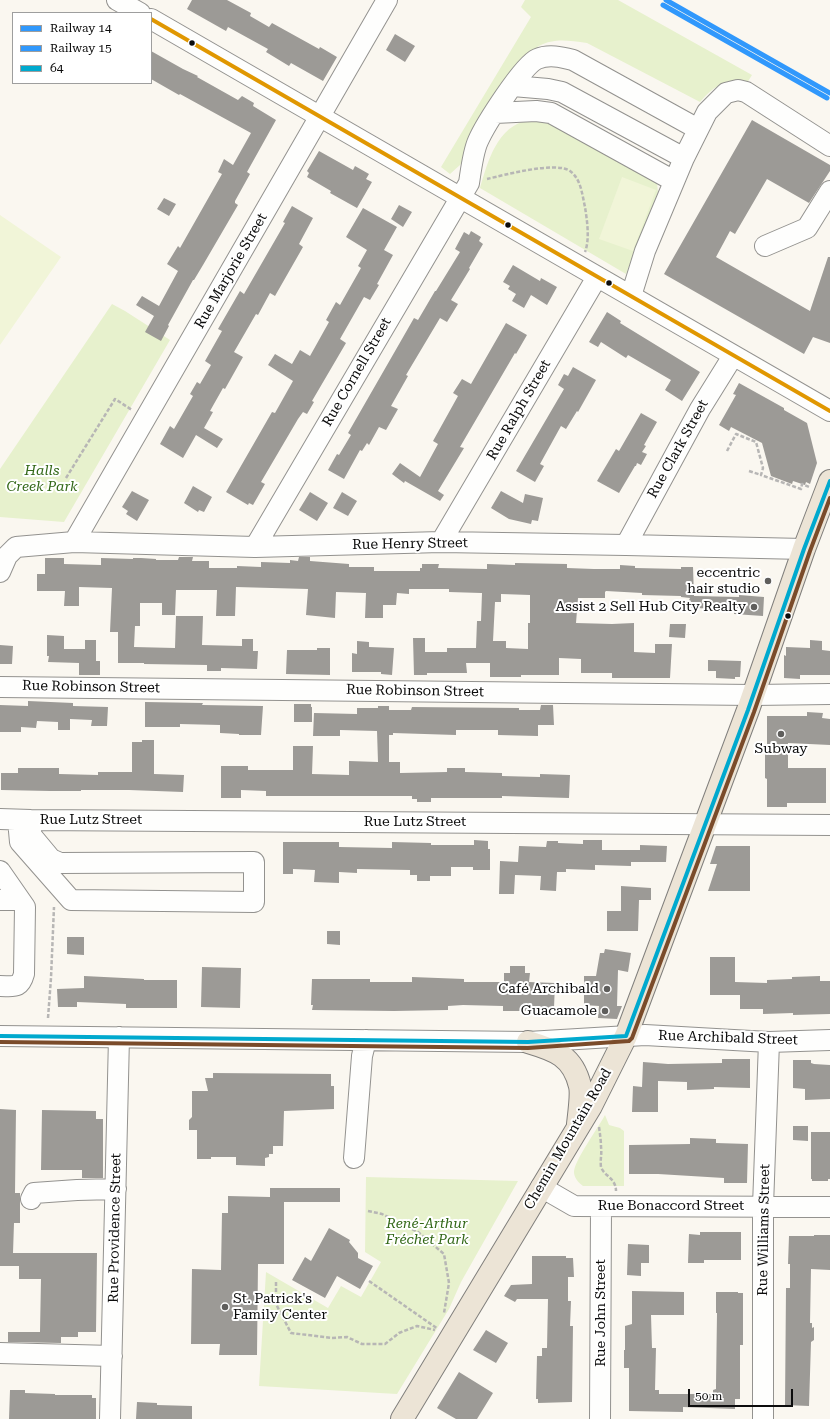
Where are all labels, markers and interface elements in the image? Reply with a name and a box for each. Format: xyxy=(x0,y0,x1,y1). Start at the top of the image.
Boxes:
legend xyxy=(12,12,152,84)
text: Railway 14 xyxy=(50,21,112,35)
unlabelled marker xyxy=(187,38,197,48)
text: Railway 15 xyxy=(50,41,112,55)
text: 64 xyxy=(50,61,63,75)
street label: Rue Marjorie Street xyxy=(191,210,271,332)
unlabelled marker xyxy=(503,220,513,230)
unlabelled marker xyxy=(604,278,614,288)
street label: Rue Cornell Street xyxy=(319,315,395,429)
street label: Rue Ralph Street xyxy=(484,357,554,463)
street label: Rue Clark Street xyxy=(644,397,712,501)
park label: Halls Creek Park xyxy=(6,463,78,496)
street label: Rue Henry Street xyxy=(352,535,468,553)
place label: eccentric hair studio xyxy=(687,565,760,598)
marker: eccentric hair studio xyxy=(763,576,773,586)
place label: Assist 2 Sell Hub City Realty xyxy=(555,599,746,615)
marker: Assist 2 Sell Hub City Realty xyxy=(749,602,759,612)
unlabelled marker xyxy=(783,611,793,621)
street label: Rue Robinson Street xyxy=(22,677,160,697)
street label: Rue Robinson Street xyxy=(346,681,484,701)
marker: Subway xyxy=(776,729,786,739)
place label: Subway xyxy=(754,741,808,757)
street label: Rue Lutz Street xyxy=(40,812,142,828)
street label: Rue Lutz Street xyxy=(364,814,466,830)
place label: Café Archibald xyxy=(498,981,599,997)
marker: Café Archibald xyxy=(602,984,612,994)
place label: Guacamole xyxy=(521,1003,597,1019)
marker: Guacamole xyxy=(600,1006,610,1016)
street label: Rue Archibald Street xyxy=(658,1027,798,1049)
street label: Chemin Mountain Road xyxy=(521,1065,615,1213)
street label: Rue Providence Street xyxy=(105,1153,125,1303)
street label: Rue Williams Street xyxy=(754,1164,774,1296)
street label: Rue Bonaccord Street xyxy=(598,1198,744,1214)
park label: René-Arthur Fréchet Park xyxy=(386,1216,468,1248)
street label: Rue John Street xyxy=(593,1259,609,1367)
place label: St. Patrick's Family Center xyxy=(233,1291,327,1324)
marker: St. Patrick's Family Center xyxy=(220,1302,230,1312)
scale bar xyxy=(690,1381,795,1407)
text: 50 m xyxy=(695,1389,722,1403)

